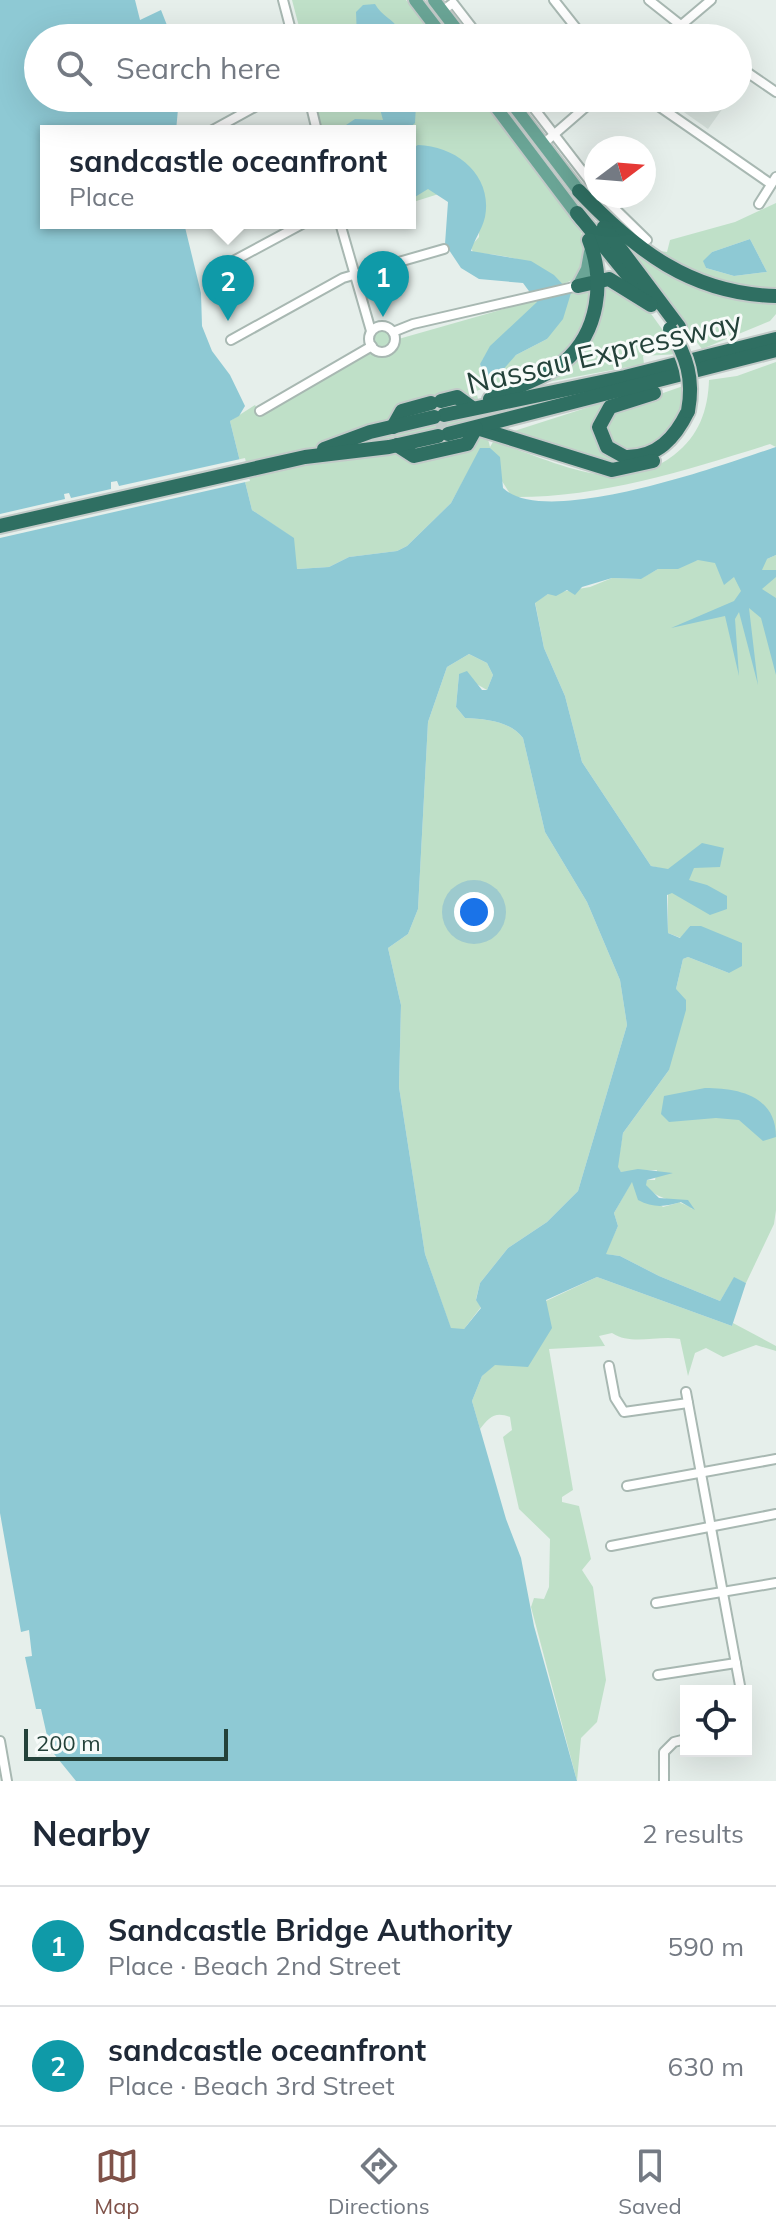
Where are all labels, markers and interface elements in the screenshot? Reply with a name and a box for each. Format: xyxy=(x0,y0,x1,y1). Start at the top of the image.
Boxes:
search box xyxy=(24,24,752,112)
icon: search xyxy=(52,46,96,90)
text: Search here xyxy=(116,49,281,87)
popup xyxy=(40,125,416,229)
north arrow xyxy=(584,136,656,208)
text: sandcastle oceanfront xyxy=(69,142,387,180)
text: Place xyxy=(69,180,134,213)
pin: 1 xyxy=(357,251,409,317)
pin: 2 xyxy=(202,255,254,321)
street label: Nassau Expressway xyxy=(463,302,745,402)
your location xyxy=(454,892,494,932)
map controls xyxy=(680,1685,752,1757)
button: locate xyxy=(680,1685,752,1757)
scale bar xyxy=(24,1725,228,1761)
text: 200 m xyxy=(36,1729,101,1757)
text: Nearby xyxy=(32,1812,150,1855)
text: 2 results xyxy=(642,1817,744,1850)
text: Sandcastle Bridge Authority xyxy=(108,1911,512,1949)
text: 1 xyxy=(50,1930,66,1963)
text: 590 m xyxy=(668,1930,744,1963)
text: Place · Beach 2nd Street xyxy=(108,1949,400,1982)
text: sandcastle oceanfront xyxy=(108,2031,426,2069)
text: 2 xyxy=(50,2050,66,2083)
text: 630 m xyxy=(668,2050,744,2083)
text: Place · Beach 3rd Street xyxy=(108,2069,395,2102)
tab: Map xyxy=(94,2144,140,2220)
tab: Directions xyxy=(328,2144,430,2220)
tab: Saved xyxy=(618,2144,682,2220)

